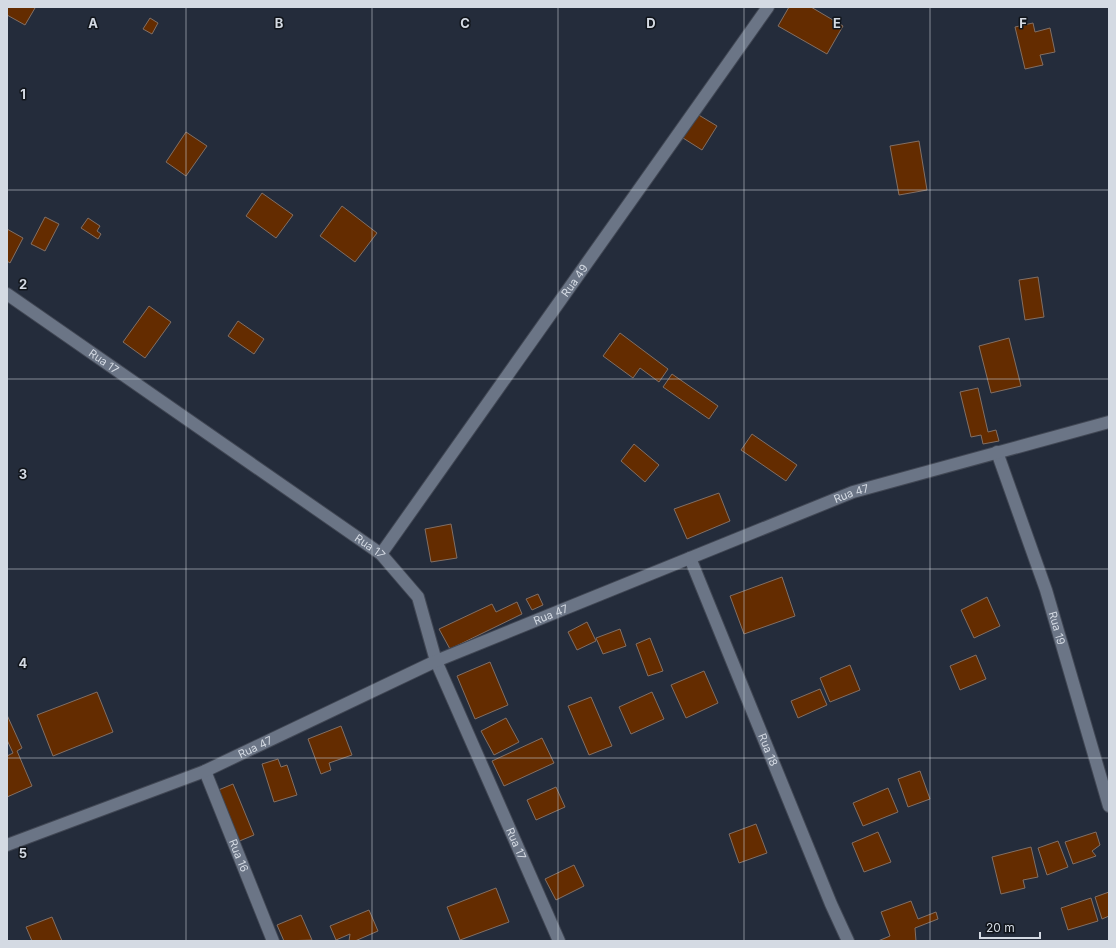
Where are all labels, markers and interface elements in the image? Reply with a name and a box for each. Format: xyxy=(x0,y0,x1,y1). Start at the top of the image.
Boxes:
text: A xyxy=(88,15,98,31)
text: B xyxy=(275,15,284,31)
text: C xyxy=(460,15,470,31)
text: D xyxy=(646,15,656,31)
text: E xyxy=(833,15,841,31)
text: F xyxy=(1019,15,1027,31)
text: 1 xyxy=(20,86,26,102)
street label: Rua 49 xyxy=(558,261,591,300)
text: 2 xyxy=(19,276,27,292)
street label: Rua 17 xyxy=(86,346,122,377)
text: 3 xyxy=(19,466,27,482)
street label: Rua 47 xyxy=(832,481,870,506)
street label: Rua 17 xyxy=(352,531,388,561)
street label: Rua 47 xyxy=(531,601,570,628)
street label: Rua 19 xyxy=(1046,610,1069,647)
text: 4 xyxy=(19,655,28,671)
street label: Rua 18 xyxy=(755,731,781,768)
street label: Rua 47 xyxy=(236,733,275,761)
street label: Rua 17 xyxy=(503,825,529,862)
street label: Rua 16 xyxy=(226,837,252,874)
text: 5 xyxy=(19,845,27,861)
scale bar xyxy=(980,914,1040,940)
text: 20 m xyxy=(986,920,1015,935)

